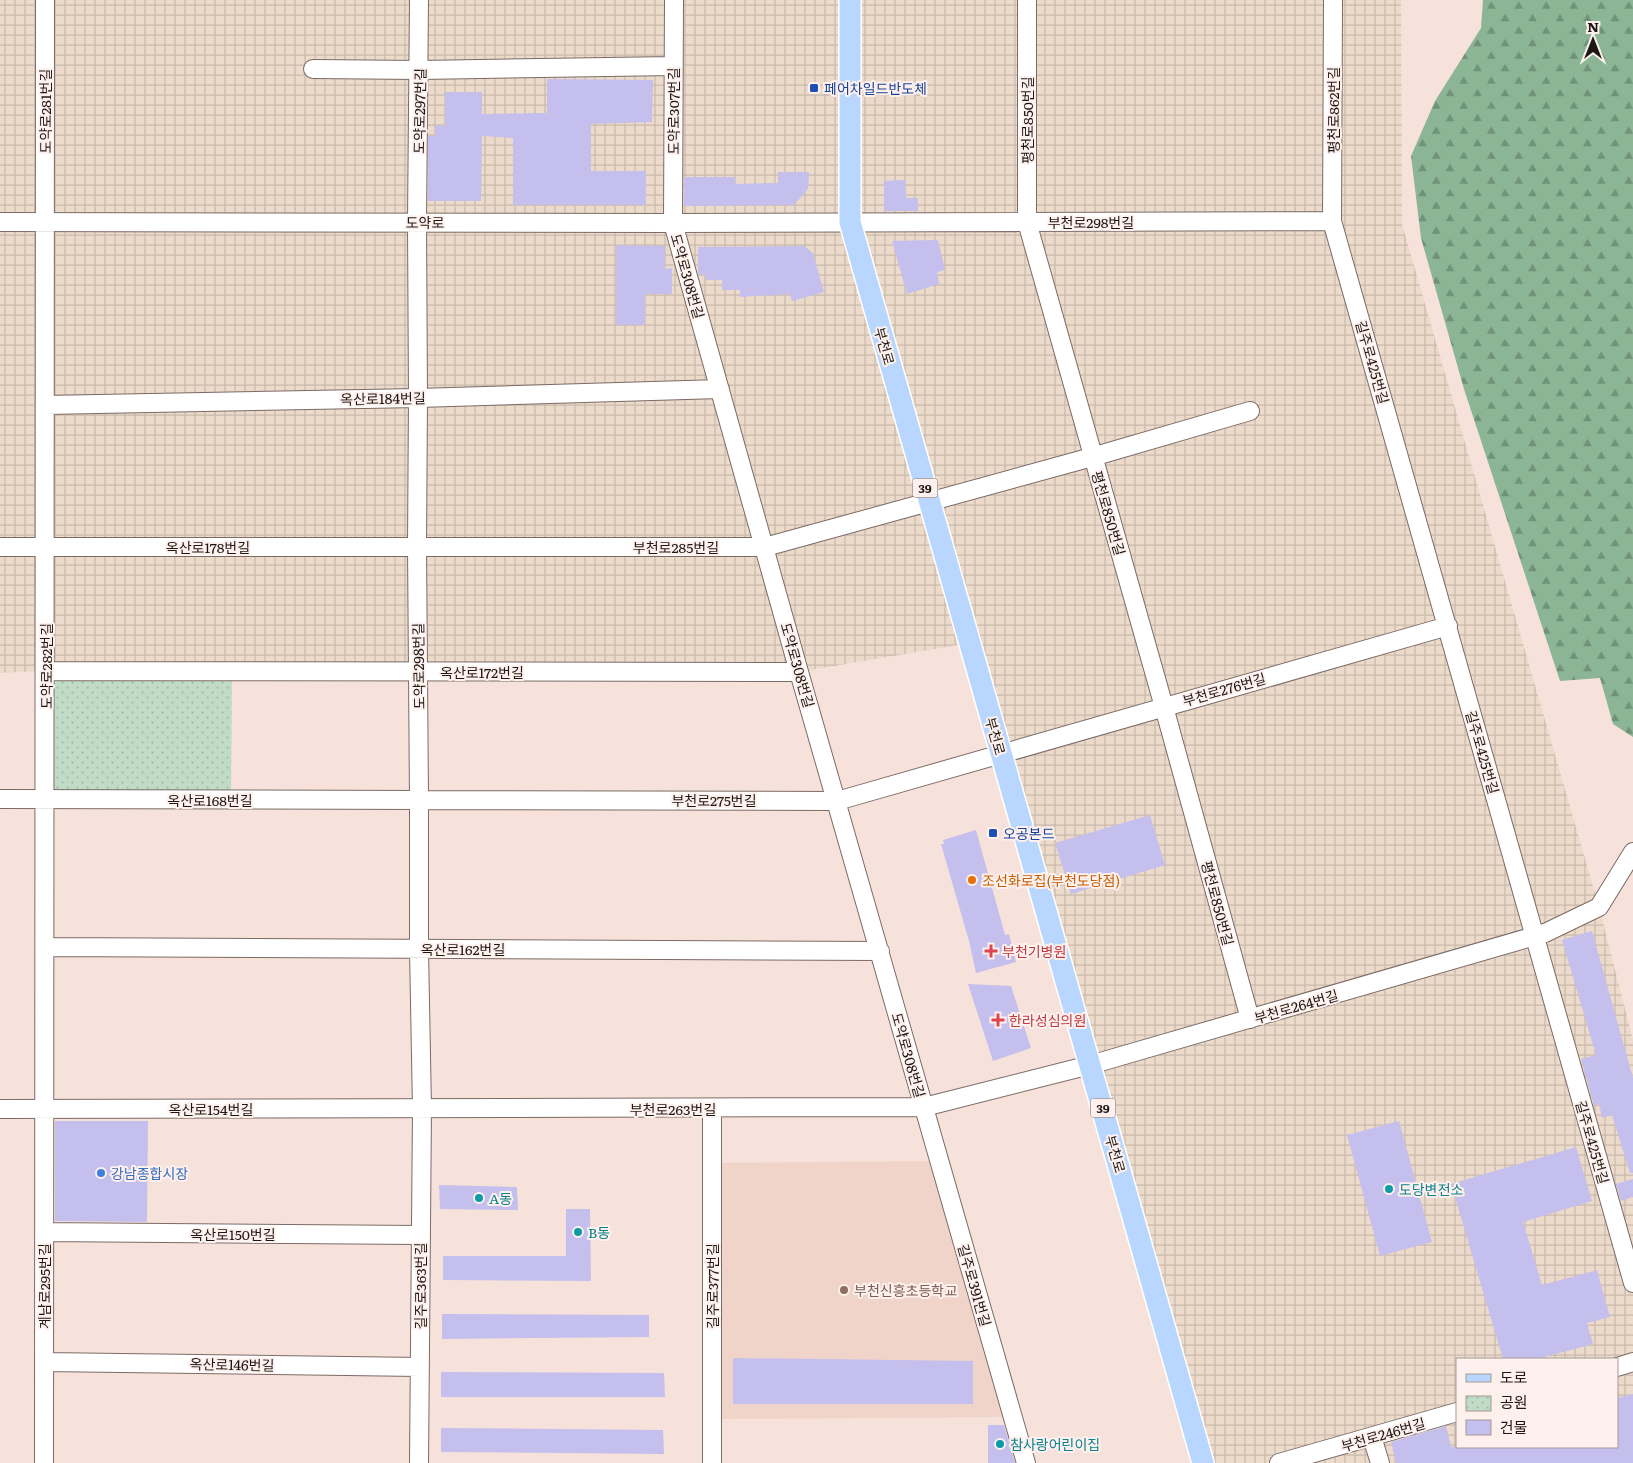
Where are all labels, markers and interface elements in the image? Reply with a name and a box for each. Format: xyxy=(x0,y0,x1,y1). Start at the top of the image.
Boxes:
north arrow xyxy=(1568,15,1618,65)
text: N xyxy=(1587,16,1599,36)
street label: 도약로307번길 xyxy=(663,67,683,155)
street label: 평천로862번길 xyxy=(1323,67,1343,153)
street label: 도약로297번길 xyxy=(408,68,430,154)
street label: 도약로281번길 xyxy=(35,69,55,153)
street label: 평천로850번길 xyxy=(1017,76,1037,164)
place label: 페어차일드반도체 xyxy=(824,78,927,98)
marker: 페어차일드반도체 xyxy=(808,82,820,94)
street label: 도약로 xyxy=(406,212,444,232)
street label: 부천로298번길 xyxy=(1048,212,1134,232)
street label: 도약로308번길 xyxy=(666,231,710,321)
street label: 길주로425번길 xyxy=(1351,318,1395,406)
street label: 부천로 xyxy=(870,325,900,367)
street label: 옥산로184번길 xyxy=(340,387,426,409)
street label: 평천로850번길 xyxy=(1087,468,1131,558)
road number: 39 xyxy=(912,478,938,498)
street label: 옥산로178번길 xyxy=(166,537,250,557)
street label: 부천로285번길 xyxy=(633,537,719,557)
street label: 도약로308번길 xyxy=(776,620,820,710)
street label: 도약로282번길 xyxy=(36,623,56,709)
street label: 도약로298번길 xyxy=(407,623,429,709)
street label: 옥산로172번길 xyxy=(440,662,524,682)
street label: 부천로276번길 xyxy=(1180,668,1268,710)
street label: 길주로425번길 xyxy=(1461,708,1505,796)
street label: 부천로 xyxy=(981,715,1011,757)
street label: 옥산로168번길 xyxy=(167,790,253,810)
street label: 부천로275번길 xyxy=(671,790,757,810)
place label: 오공본드 xyxy=(1003,823,1055,843)
marker: 오공본드 xyxy=(987,827,999,839)
street label: 평천로850번길 xyxy=(1197,858,1239,948)
place label: 조선화로집(부천도당점) xyxy=(982,870,1120,890)
marker: 조선화로집(부천도당점) xyxy=(966,874,978,886)
street label: 옥산로162번길 xyxy=(421,939,505,959)
place label: 부천기병원 xyxy=(1002,941,1066,961)
marker: 부천기병원 xyxy=(984,944,998,958)
street label: 부천로264번길 xyxy=(1252,984,1340,1028)
street label: 도약로308번길 xyxy=(887,1010,931,1100)
place label: 한라성심의원 xyxy=(1009,1010,1086,1030)
marker: 한라성심의원 xyxy=(991,1013,1005,1027)
road number: 39 xyxy=(1090,1098,1116,1118)
street label: 길주로425번길 xyxy=(1571,1098,1615,1186)
street label: 옥산로154번길 xyxy=(169,1099,253,1119)
street label: 부천로263번길 xyxy=(630,1099,716,1119)
street label: 부천로 xyxy=(1101,1133,1131,1175)
place label: 강남종합시장 xyxy=(111,1163,188,1183)
marker: 강남종합시장 xyxy=(95,1167,107,1179)
place label: 도당변전소 xyxy=(1399,1179,1464,1199)
marker: 도당변전소 xyxy=(1383,1183,1395,1195)
place label: A동 xyxy=(489,1188,512,1208)
marker: A동 xyxy=(473,1192,485,1204)
place label: B동 xyxy=(588,1222,610,1242)
street label: 옥산로150번길 xyxy=(190,1224,276,1244)
marker: B동 xyxy=(572,1226,584,1238)
street label: 길주로391번길 xyxy=(954,1241,996,1329)
street label: 길주로363번길 xyxy=(410,1242,430,1330)
street label: 계남로295번길 xyxy=(34,1243,54,1329)
street label: 길주로377번길 xyxy=(702,1243,722,1329)
place label: 부천신흥초등학교 xyxy=(854,1280,957,1300)
marker: 부천신흥초등학교 xyxy=(838,1284,850,1296)
street label: 옥산로146번길 xyxy=(189,1353,275,1375)
legend xyxy=(1456,1358,1618,1448)
text: 도로 xyxy=(1500,1365,1528,1388)
text: 공원 xyxy=(1500,1390,1528,1413)
street label: 부천로246번길 xyxy=(1339,1412,1427,1456)
text: 건물 xyxy=(1500,1415,1528,1438)
place label: 참사랑어린이집 xyxy=(1010,1434,1100,1454)
marker: 참사랑어린이집 xyxy=(994,1438,1006,1450)

